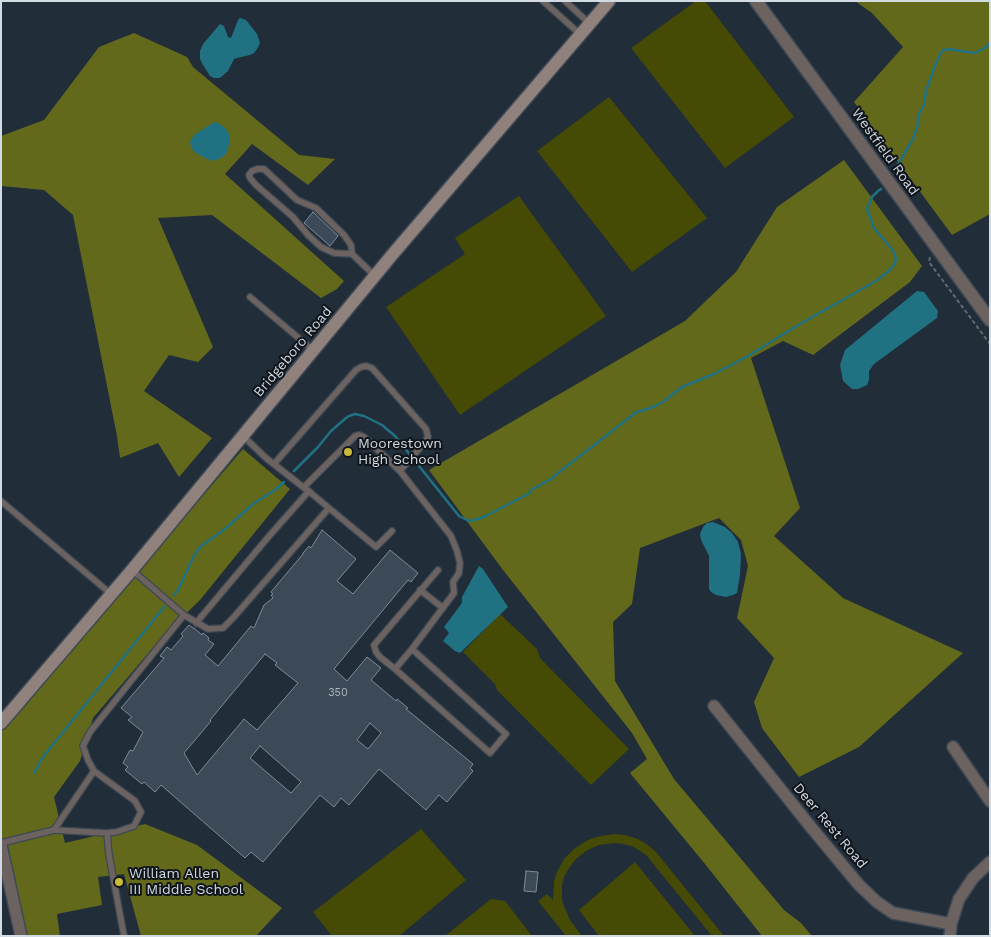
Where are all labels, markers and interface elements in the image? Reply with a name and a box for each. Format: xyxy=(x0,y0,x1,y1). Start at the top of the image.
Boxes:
street label: Westfield Road xyxy=(848,105,922,199)
street label: Bridgeboro Road xyxy=(250,303,336,401)
place label: Moorestown High School xyxy=(358,436,442,468)
marker: Moorestown High School xyxy=(342,446,354,458)
house number: 350 xyxy=(328,686,348,700)
street label: Deer Rest Road xyxy=(789,780,871,872)
place label: William Allen III Middle School xyxy=(129,866,243,899)
marker: William Allen III Middle School xyxy=(113,876,125,888)

